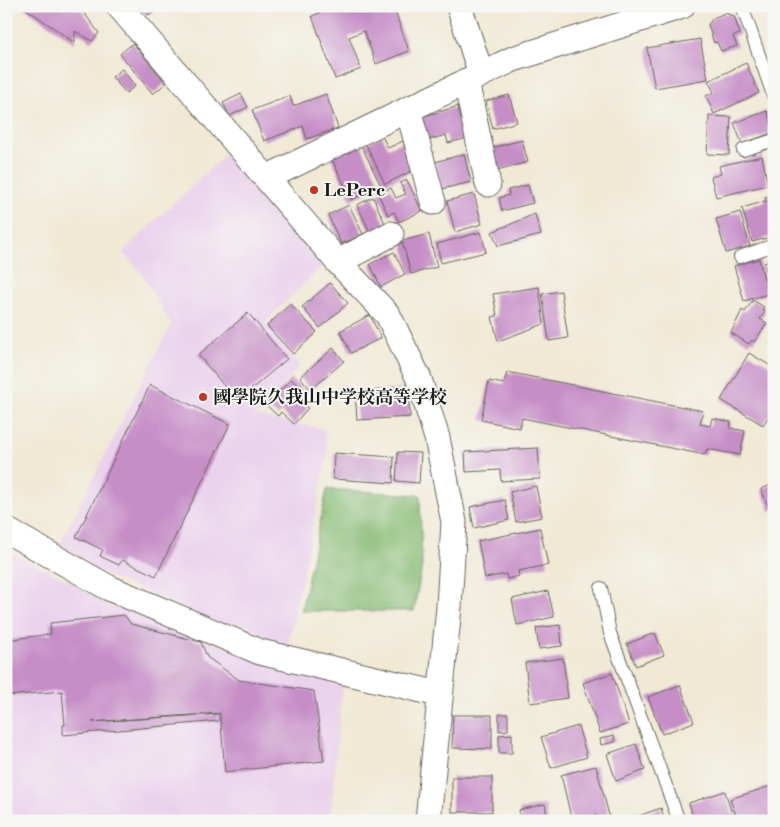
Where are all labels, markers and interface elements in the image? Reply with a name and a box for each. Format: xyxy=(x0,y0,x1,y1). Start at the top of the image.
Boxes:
place label: LePerc xyxy=(324,179,385,202)
marker: LePerc xyxy=(308,184,320,196)
place label: 國學院久我山中学校高等学校 xyxy=(213,386,447,409)
marker: 國學院久我山中学校高等学校 xyxy=(197,391,209,403)

